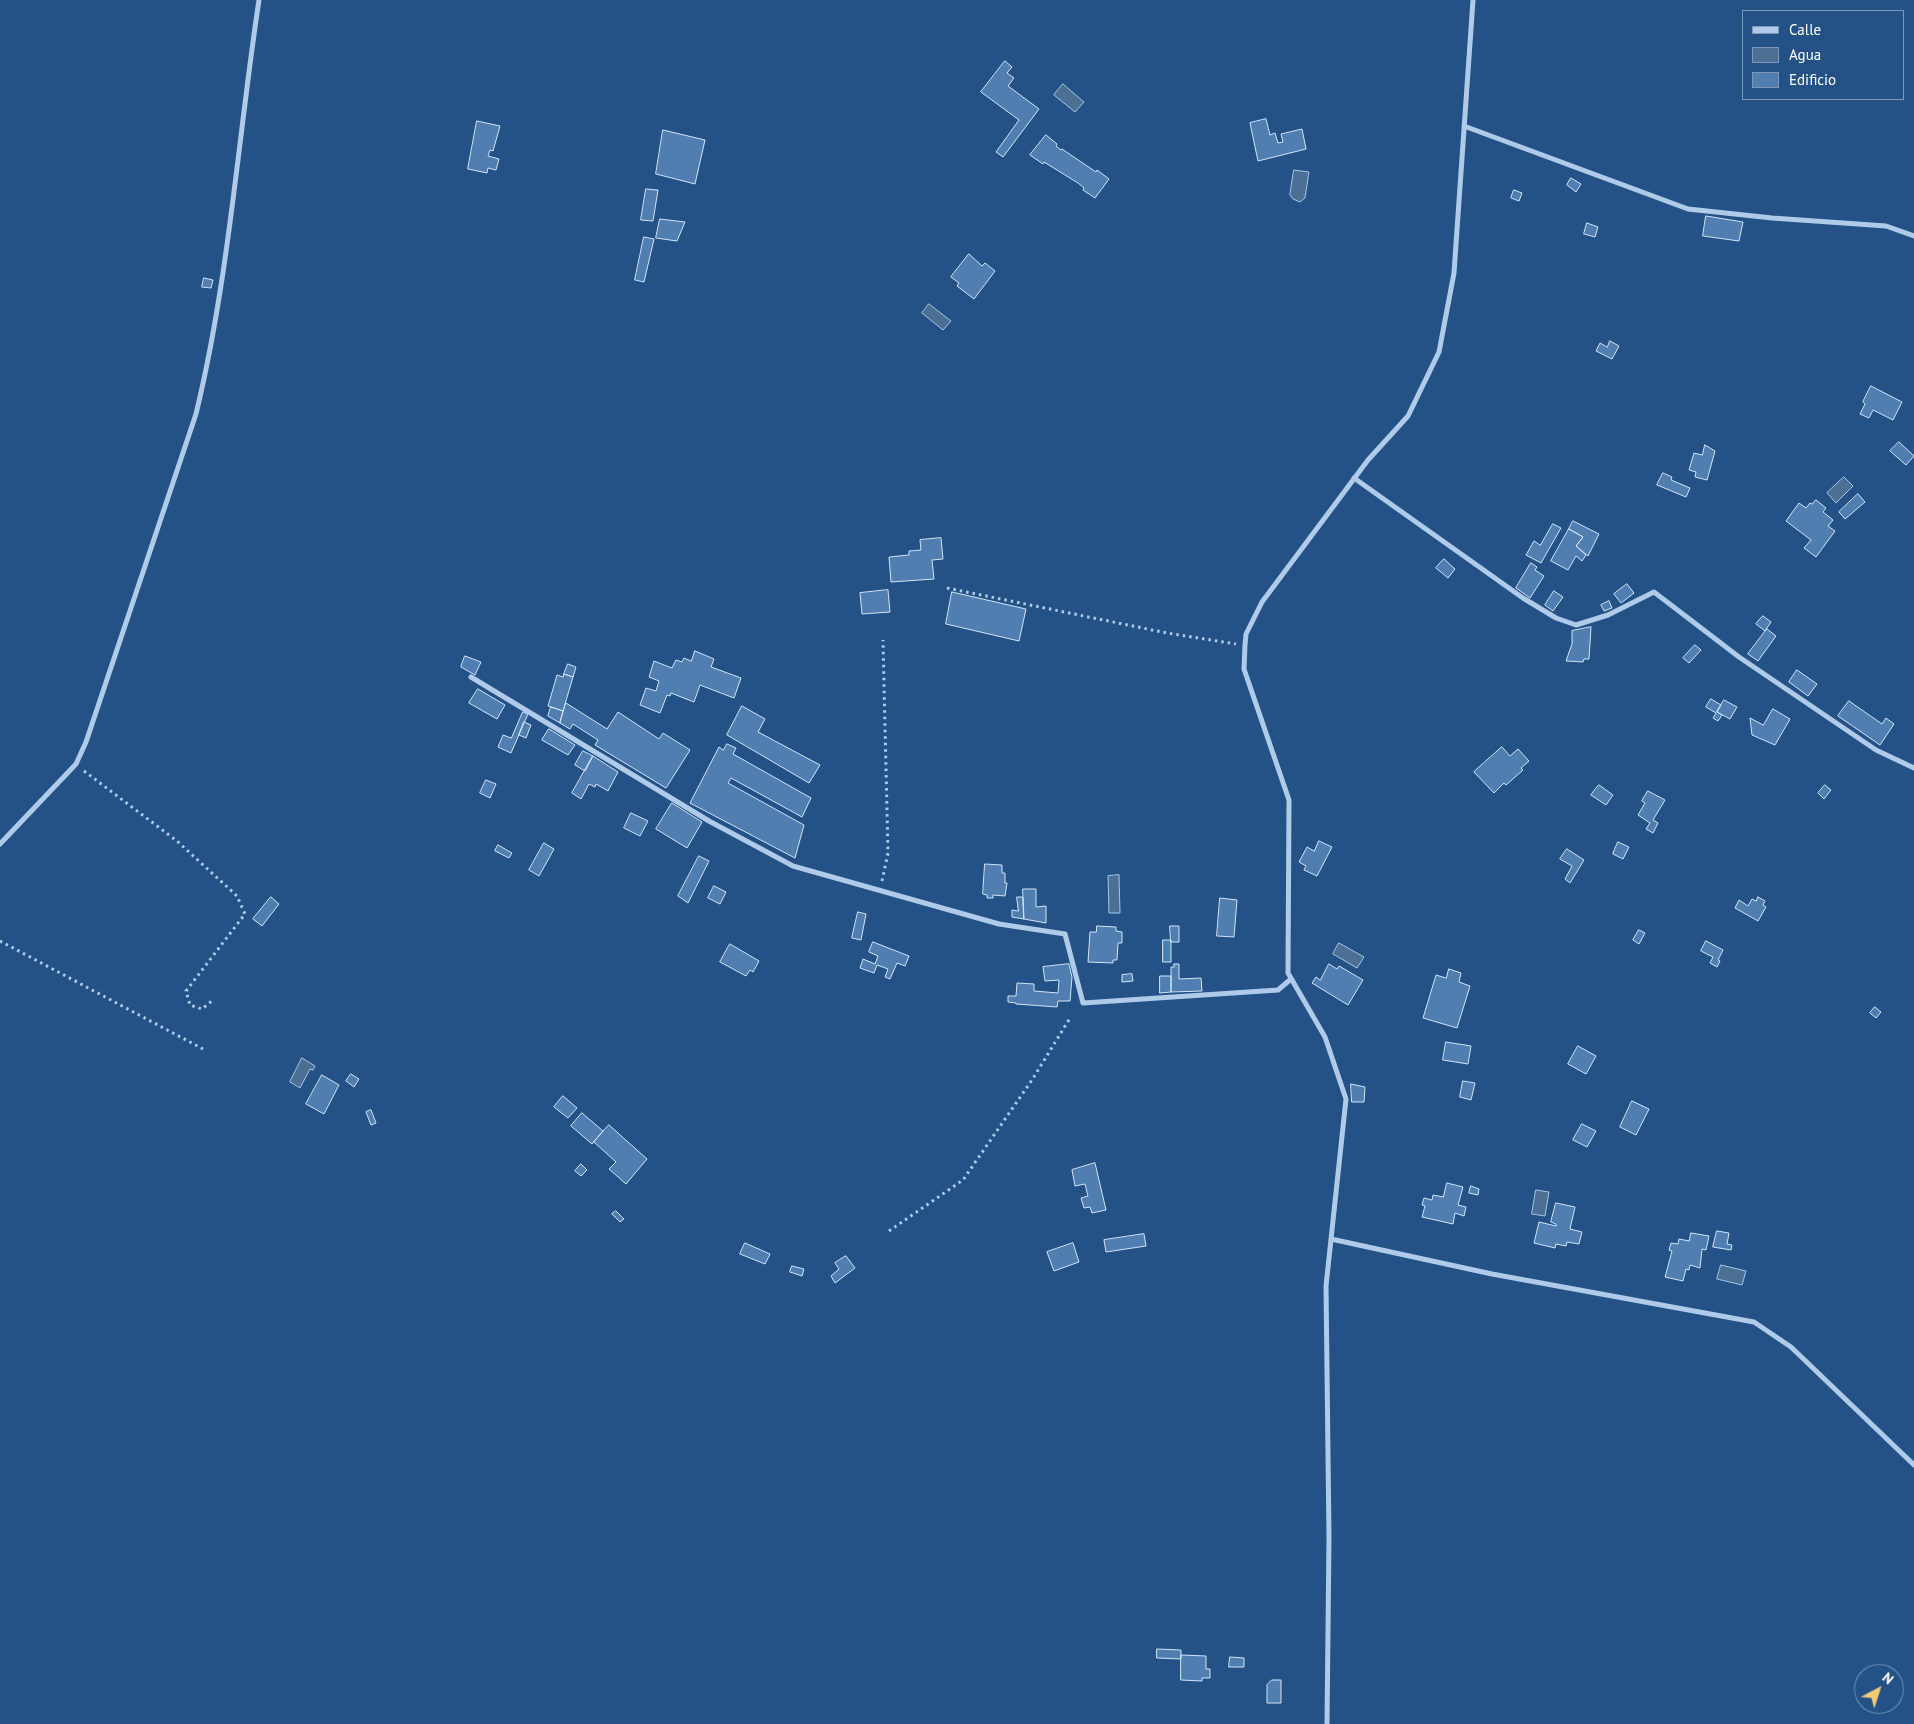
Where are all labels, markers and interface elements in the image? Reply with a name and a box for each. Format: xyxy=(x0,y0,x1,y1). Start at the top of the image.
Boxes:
legend xyxy=(1742,10,1904,100)
text: Calle xyxy=(1789,20,1821,39)
text: Agua xyxy=(1789,45,1821,64)
text: Edificio xyxy=(1789,70,1836,89)
north arrow xyxy=(1854,1664,1904,1714)
text: N xyxy=(1879,1668,1897,1688)

